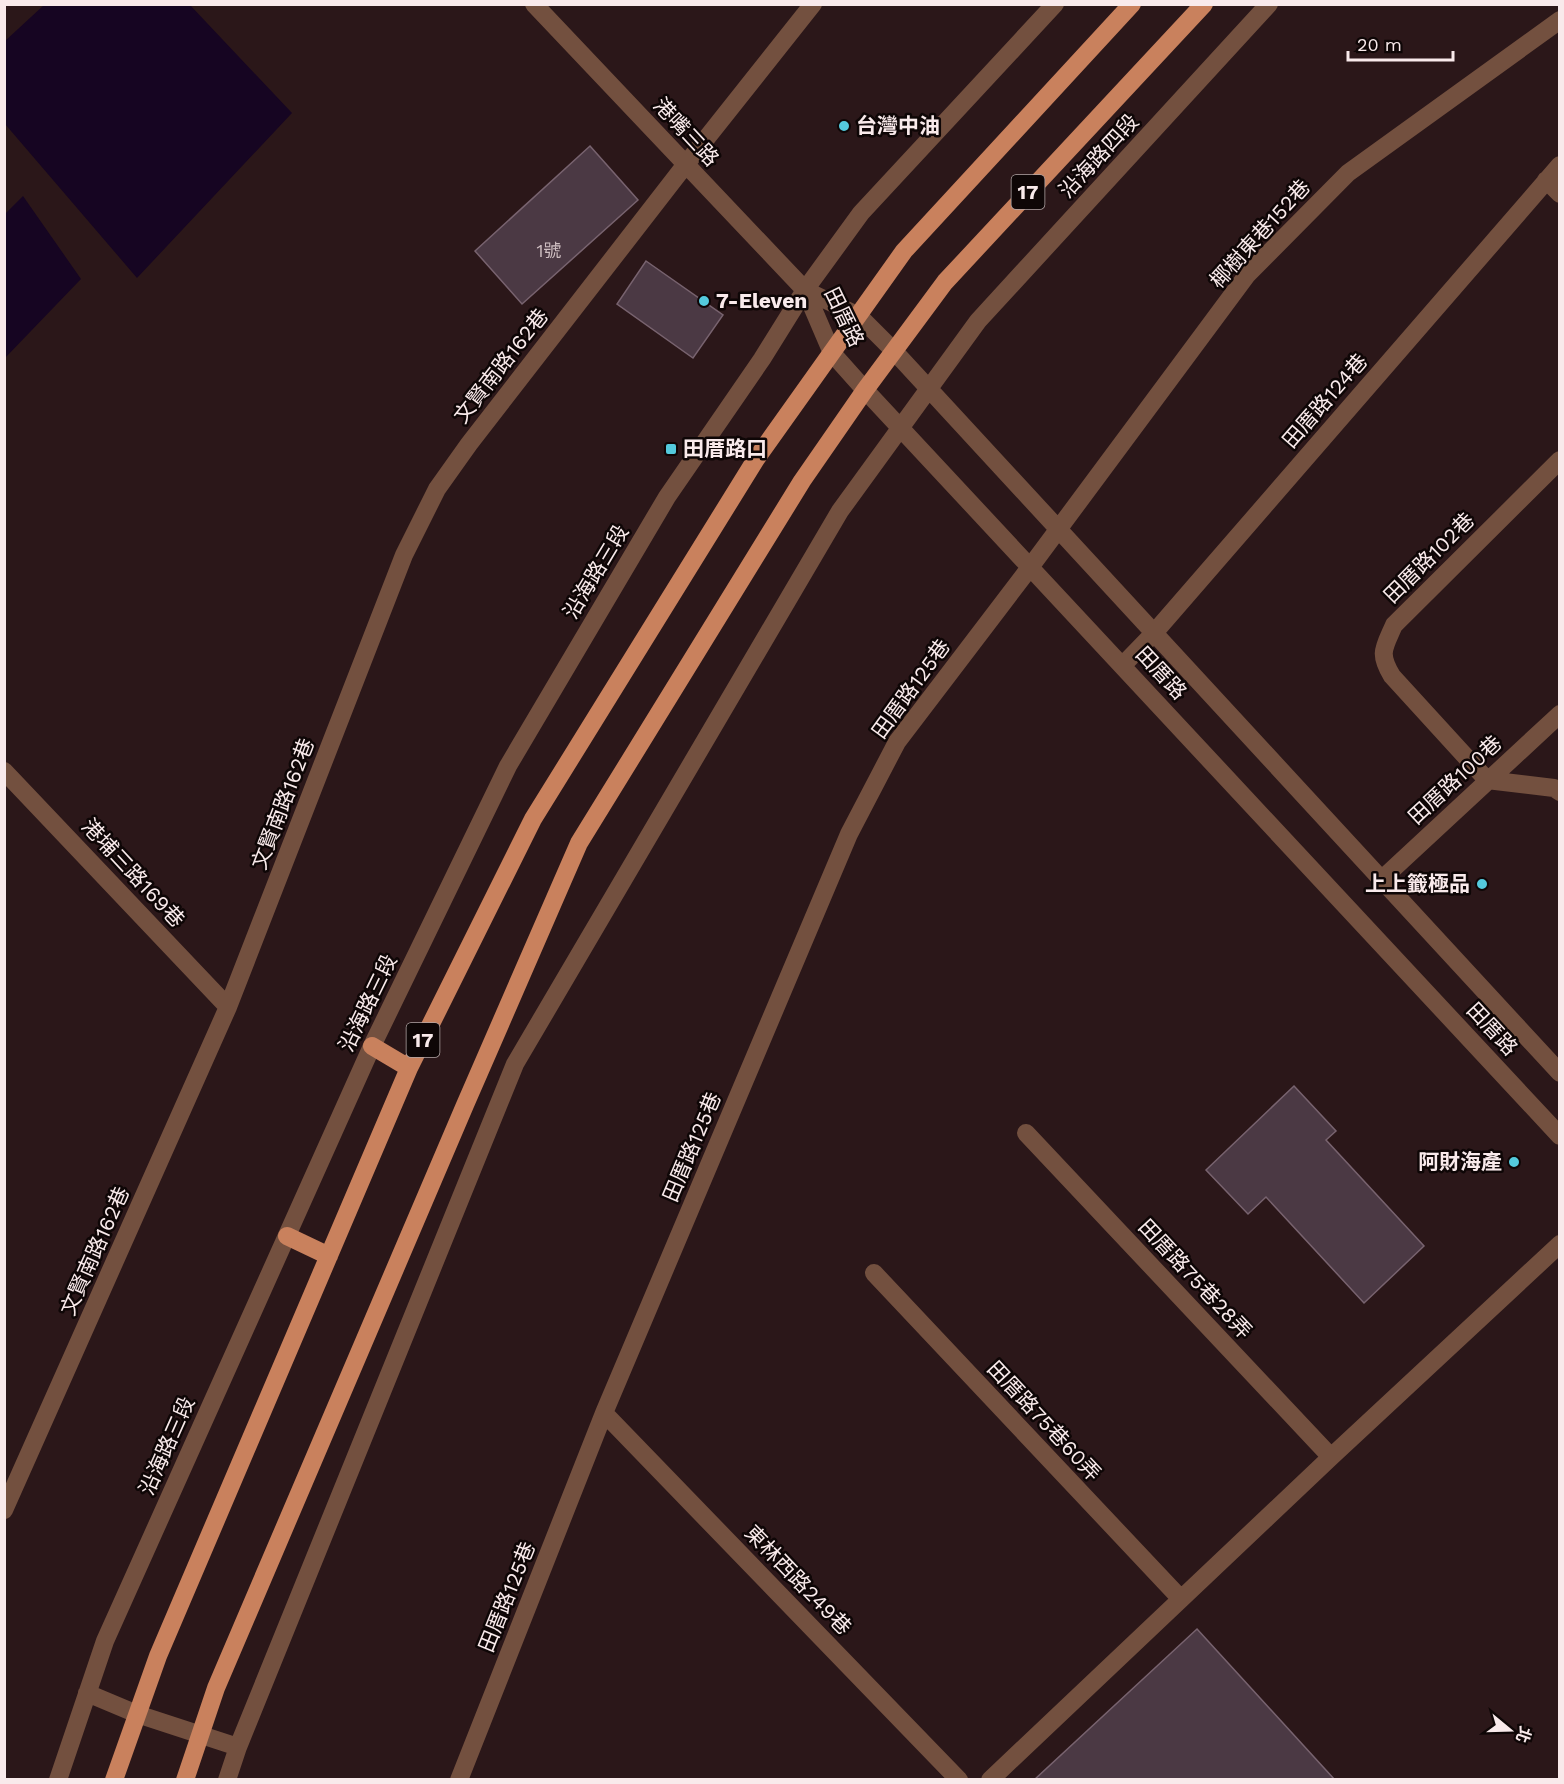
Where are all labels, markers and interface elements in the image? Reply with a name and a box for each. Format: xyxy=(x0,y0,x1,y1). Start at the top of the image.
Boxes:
scale bar xyxy=(1348,24,1453,62)
text: 20 m xyxy=(1357,34,1402,55)
street label: 港嘴三路 xyxy=(649,92,724,171)
street label: 沿海路四段 xyxy=(1054,109,1144,203)
place label: 台灣中油 xyxy=(856,113,940,138)
marker: 台灣中油 xyxy=(837,119,851,133)
street label: 椰樹東巷152巷 xyxy=(1204,174,1315,293)
road number: 17 xyxy=(1012,175,1044,209)
house number: 1號 xyxy=(536,240,562,261)
street label: 田厝路 xyxy=(819,283,869,351)
place label: 7-Eleven xyxy=(716,288,807,313)
marker: 7-Eleven xyxy=(697,294,711,308)
street label: 文賢南路162巷 xyxy=(448,304,553,428)
street label: 田厝路124巷 xyxy=(1277,348,1372,453)
place label: 田厝路口 xyxy=(683,436,767,461)
marker: 田厝路口 xyxy=(664,442,678,456)
street label: 田厝路102巷 xyxy=(1378,507,1479,608)
street label: 沿海路三段 xyxy=(558,520,633,623)
street label: 田厝路125巷 xyxy=(866,634,955,743)
street label: 田厝路 xyxy=(1131,641,1192,704)
street label: 田厝路100巷 xyxy=(1403,730,1506,829)
street label: 文賢南路162巷 xyxy=(246,735,319,873)
street label: 港埔三路169巷 xyxy=(77,813,190,932)
place label: 上上籤極品 xyxy=(1365,871,1470,896)
marker: 上上籤極品 xyxy=(1475,877,1489,891)
street label: 沿海路三段 xyxy=(333,950,402,1055)
street label: 田厝路 xyxy=(1462,997,1523,1060)
road number: 17 xyxy=(406,1023,440,1057)
street label: 田厝路125巷 xyxy=(657,1088,726,1205)
place label: 阿財海產 xyxy=(1418,1149,1502,1174)
marker: 阿財海產 xyxy=(1507,1155,1521,1169)
street label: 文賢南路162巷 xyxy=(55,1183,134,1319)
street label: 田厝路75巷28弄 xyxy=(1134,1214,1257,1344)
street label: 田厝路75巷60弄 xyxy=(982,1356,1106,1486)
street label: 沿海路三段 xyxy=(134,1393,199,1499)
street label: 東林西路249巷 xyxy=(740,1520,857,1640)
street label: 田厝路125巷 xyxy=(473,1538,540,1656)
north arrow xyxy=(1480,1700,1540,1760)
text: 北 xyxy=(1512,1724,1535,1745)

